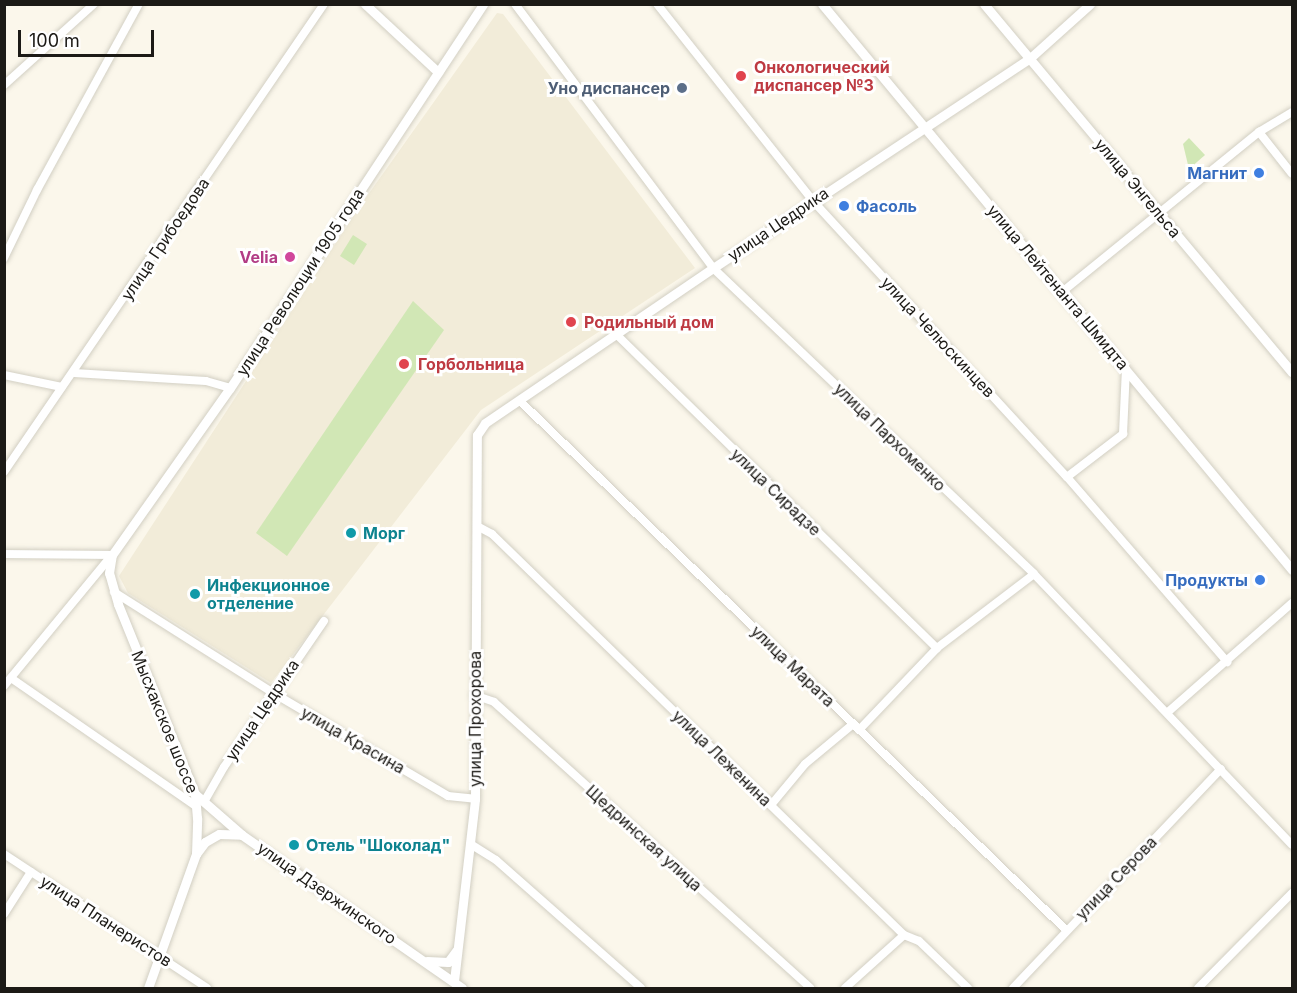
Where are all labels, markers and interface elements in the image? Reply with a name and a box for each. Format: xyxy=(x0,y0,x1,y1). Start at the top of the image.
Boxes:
scale bar xyxy=(21,18,158,56)
text: 100 m xyxy=(29,30,80,51)
place label: Онкологический диспансер №3 xyxy=(754,57,890,95)
marker: Онкологический диспансер №3 xyxy=(732,67,750,85)
place label: Уно диспансер xyxy=(548,78,670,98)
marker: Уно диспансер xyxy=(675,81,689,95)
street label: улица Энгельса xyxy=(1091,134,1185,242)
place label: Магнит xyxy=(1187,163,1247,183)
marker: Магнит xyxy=(1252,166,1266,180)
street label: улица Грибоедова xyxy=(117,174,213,304)
street label: улица Цедрика xyxy=(724,183,832,265)
street label: улица Революции 1905 года xyxy=(232,185,368,379)
place label: Фасоль xyxy=(856,196,917,216)
marker: Фасоль xyxy=(837,199,851,213)
street label: улица Лейтенанта Шмидта xyxy=(983,201,1133,373)
place label: Velia xyxy=(240,247,278,267)
marker: Velia xyxy=(283,250,297,264)
street label: улица Челюскинцев xyxy=(877,273,999,401)
place label: Родильный дом xyxy=(584,312,714,332)
marker: Родильный дом xyxy=(562,313,580,331)
place label: Горбольница xyxy=(418,354,524,374)
marker: Горбольница xyxy=(395,355,413,373)
street label: улица Пархоменко xyxy=(830,379,950,495)
street label: улица Сирадзе xyxy=(727,444,825,540)
place label: Морг xyxy=(363,523,405,543)
marker: Морг xyxy=(344,526,358,540)
place label: Продукты xyxy=(1165,570,1248,590)
marker: Продукты xyxy=(1253,573,1267,587)
place label: Инфекционное отделение xyxy=(207,575,330,613)
marker: Инфекционное отделение xyxy=(188,587,202,601)
street label: улица Марата xyxy=(747,621,839,711)
street label: Мысхакское шоссе xyxy=(128,648,202,796)
street label: улица Прохорова xyxy=(465,651,485,787)
street label: улица Цедрика xyxy=(221,656,303,764)
street label: улица Красина xyxy=(298,703,408,777)
street label: улица Леженина xyxy=(669,706,775,810)
street label: Щедринская улица xyxy=(582,781,706,895)
street label: улица Серова xyxy=(1071,832,1161,924)
place label: Отель "Шоколад" xyxy=(306,835,450,855)
street label: улица Дзержинского xyxy=(254,838,400,948)
marker: Отель "Шоколад" xyxy=(287,838,301,852)
street label: улица Планеристов xyxy=(37,871,175,971)

